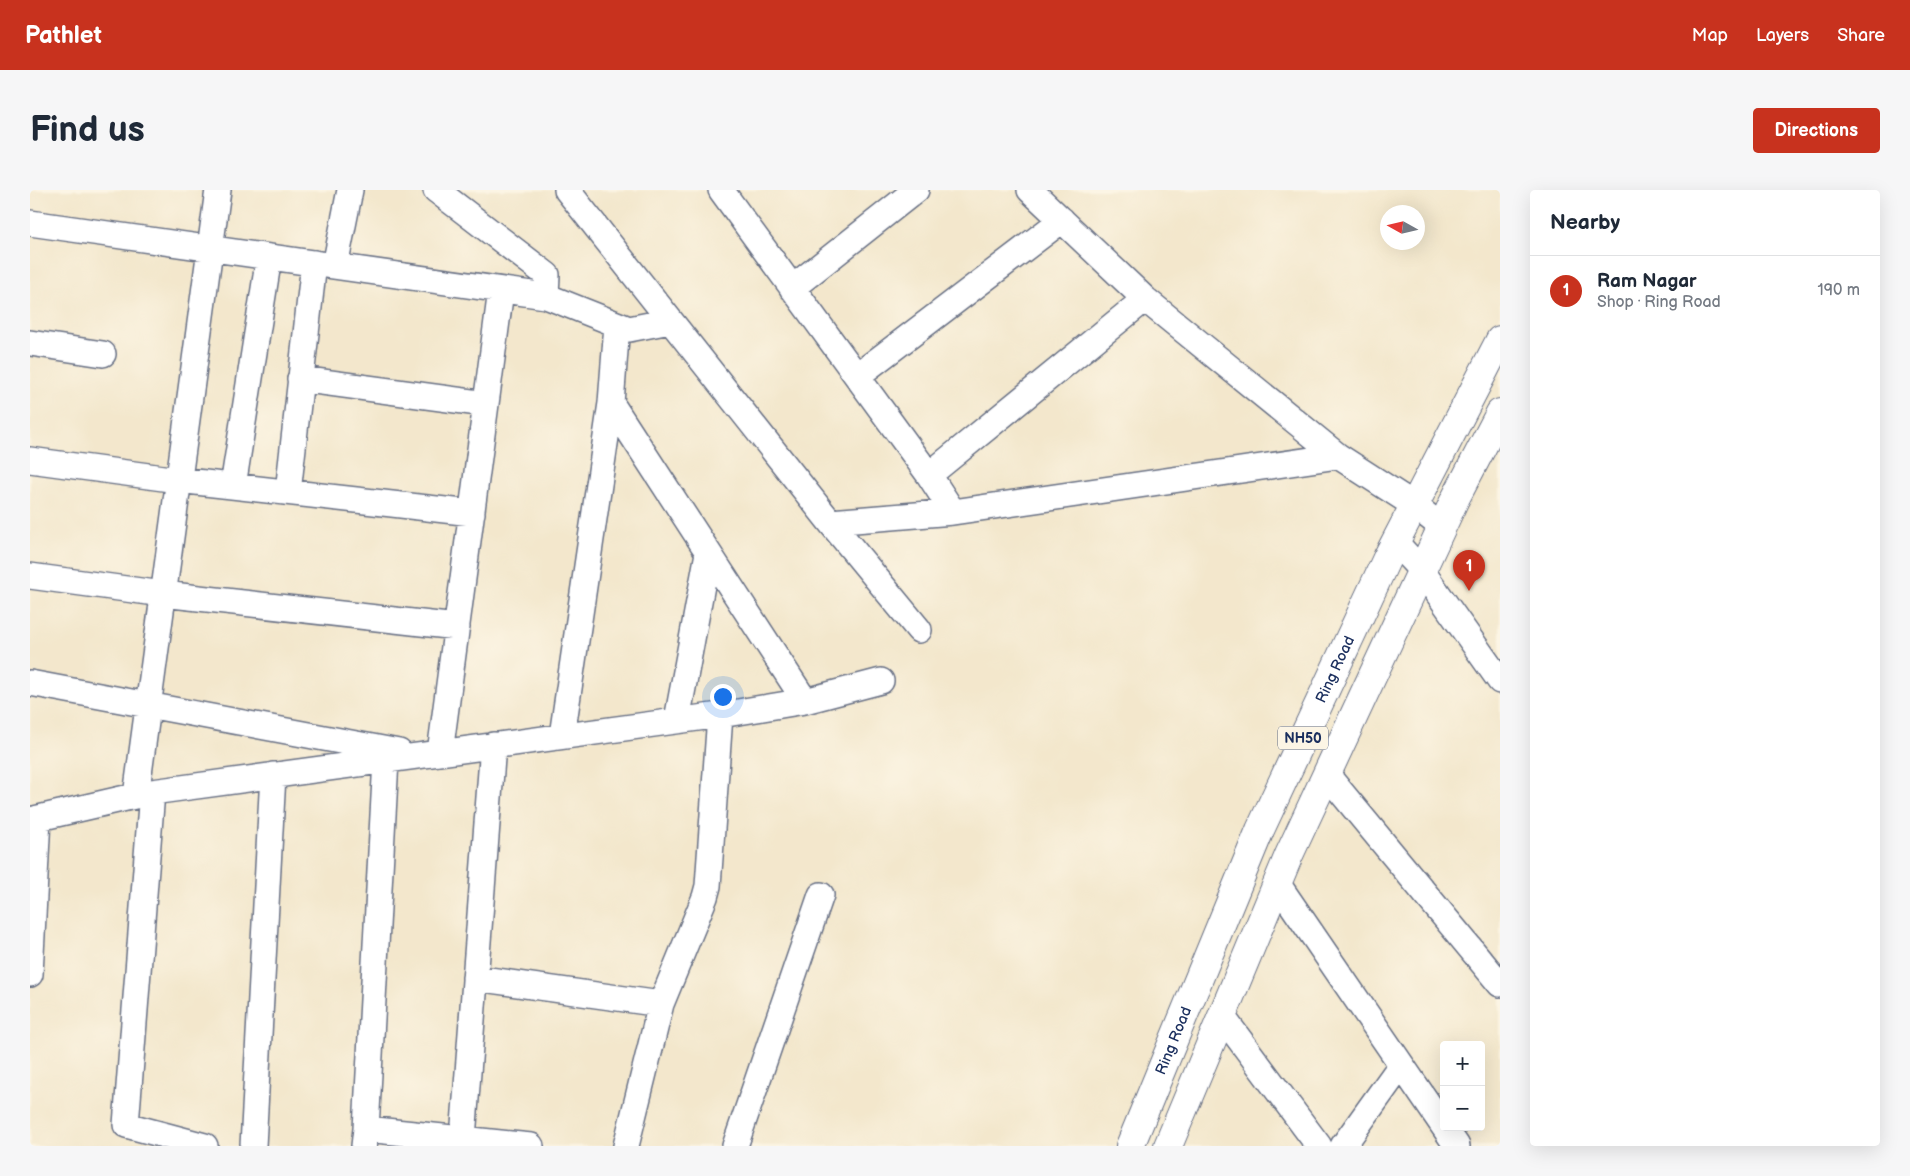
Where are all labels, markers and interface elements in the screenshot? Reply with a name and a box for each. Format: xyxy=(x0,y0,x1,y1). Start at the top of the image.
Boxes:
text: Pathlet xyxy=(25,21,102,50)
text: Map xyxy=(1692,25,1728,46)
text: Layers xyxy=(1756,25,1809,46)
text: Share xyxy=(1837,25,1885,46)
button: Directions xyxy=(1753,108,1880,153)
text: Find us xyxy=(30,109,145,152)
north arrow xyxy=(1380,205,1425,250)
text: Nearby xyxy=(1550,210,1620,235)
text: Ram Nagar xyxy=(1597,270,1697,293)
text: 1 xyxy=(1563,281,1569,300)
text: 190 m xyxy=(1818,281,1860,300)
text: Shop · Ring Road xyxy=(1597,293,1721,312)
pin: 1 xyxy=(1453,550,1485,591)
street label: Ring Road xyxy=(1312,633,1359,706)
your location xyxy=(710,684,736,710)
road number: NH50 xyxy=(1278,726,1328,750)
street label: Ring Road xyxy=(1151,1004,1196,1078)
map controls xyxy=(1440,1041,1485,1131)
button: + xyxy=(1440,1041,1485,1086)
button: − xyxy=(1440,1086,1485,1131)

